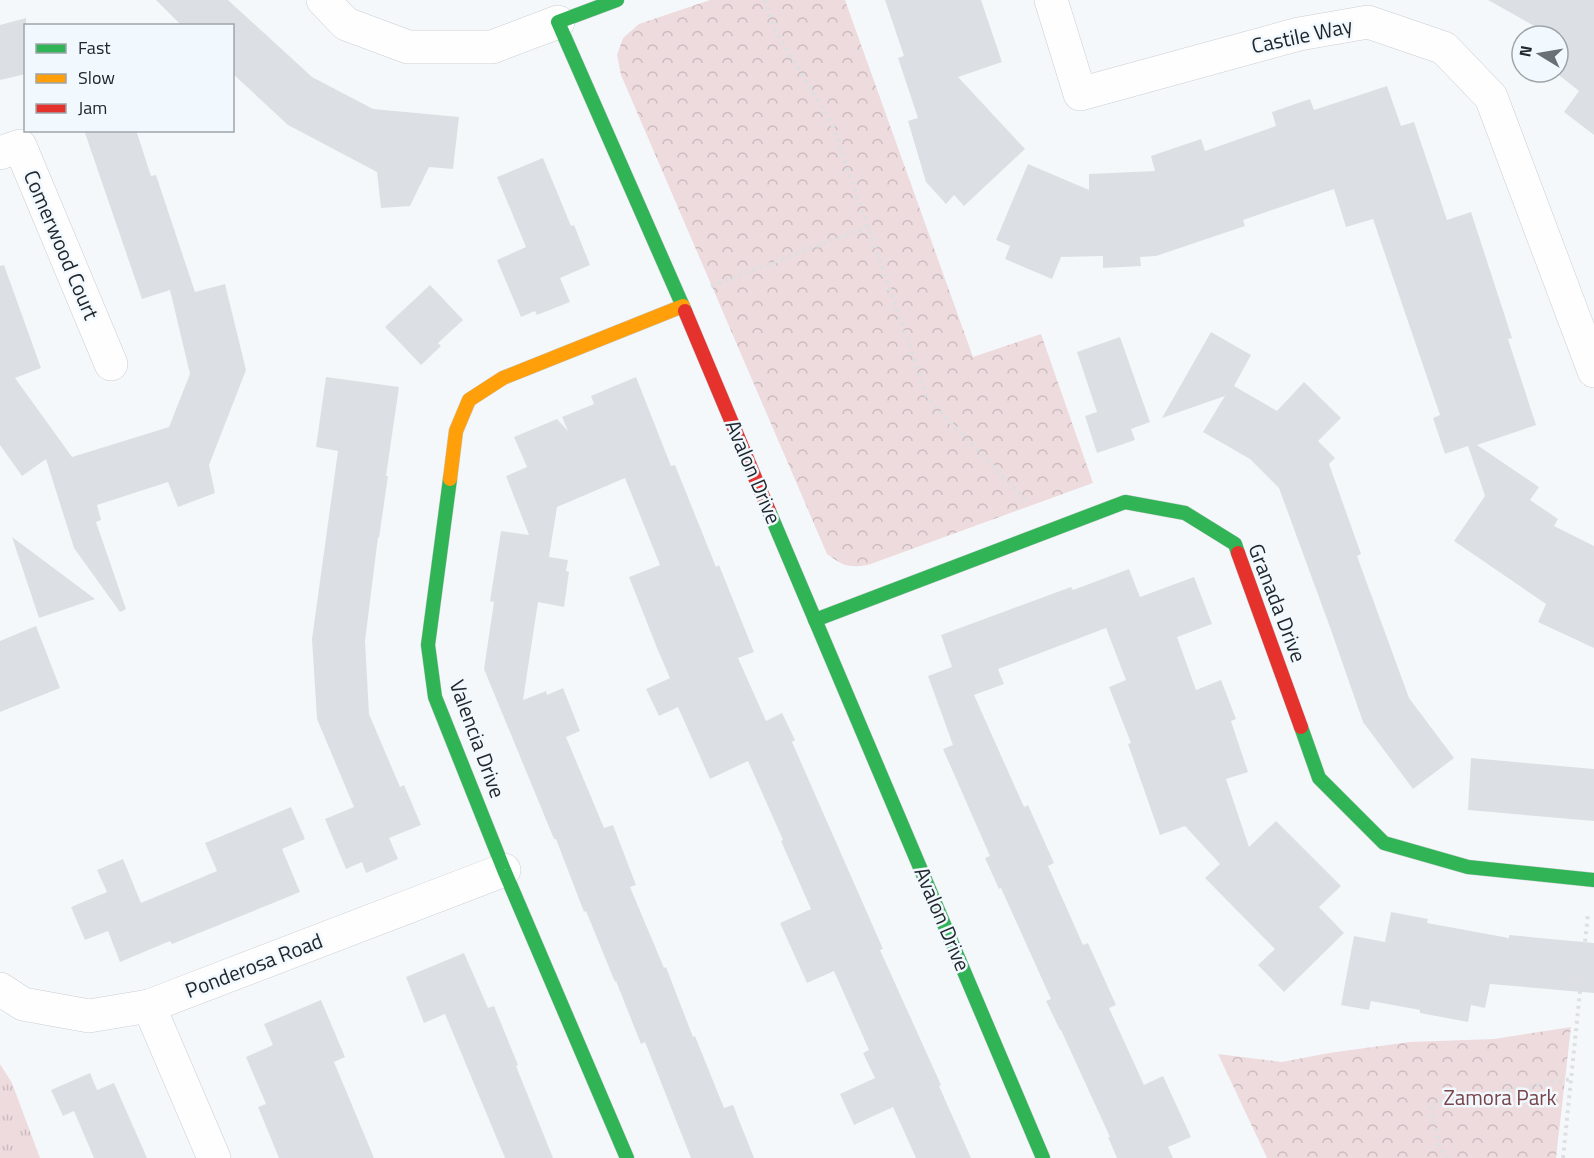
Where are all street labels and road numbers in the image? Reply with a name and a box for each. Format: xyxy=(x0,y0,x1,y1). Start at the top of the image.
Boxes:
street label: Castile Way xyxy=(1248,9,1355,61)
street label: Comerwood Court xyxy=(16,165,108,325)
street label: Avalon Drive xyxy=(718,415,790,529)
street label: Granada Drive xyxy=(1241,539,1315,667)
street label: Valencia Drive xyxy=(442,675,514,802)
street label: Avalon Drive xyxy=(907,862,979,976)
street label: Ponderosa Road xyxy=(180,924,327,1006)

